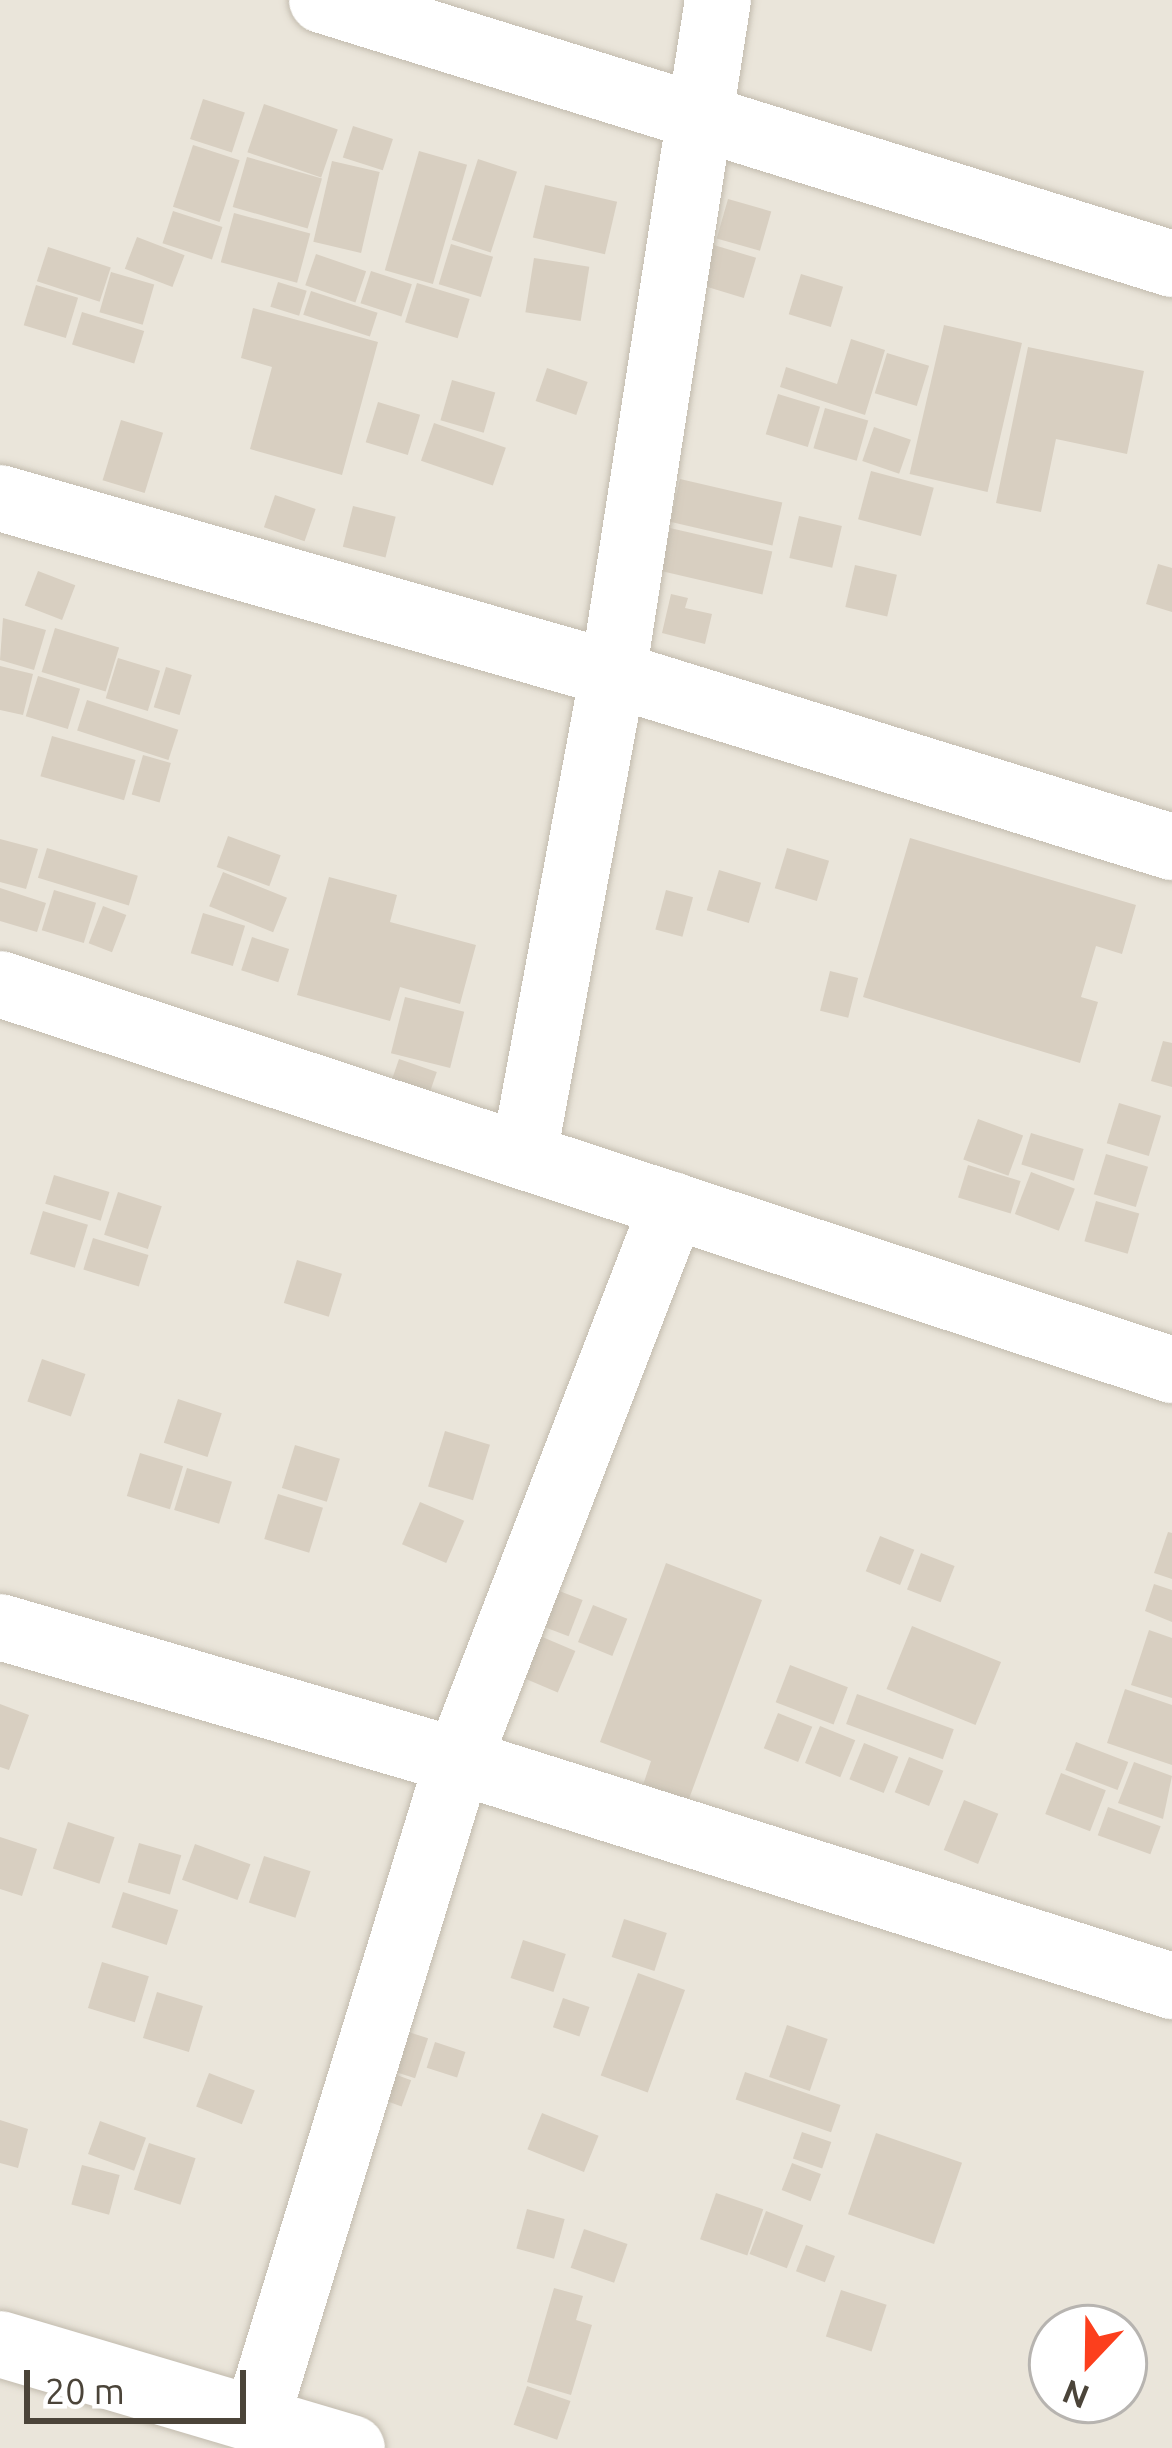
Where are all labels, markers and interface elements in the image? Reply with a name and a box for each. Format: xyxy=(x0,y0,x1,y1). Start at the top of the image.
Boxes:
north arrow xyxy=(1028,2304,1148,2424)
scale bar xyxy=(30,2346,252,2420)
text: 20 m xyxy=(45,2370,125,2411)
text: N xyxy=(1057,2373,1094,2417)

